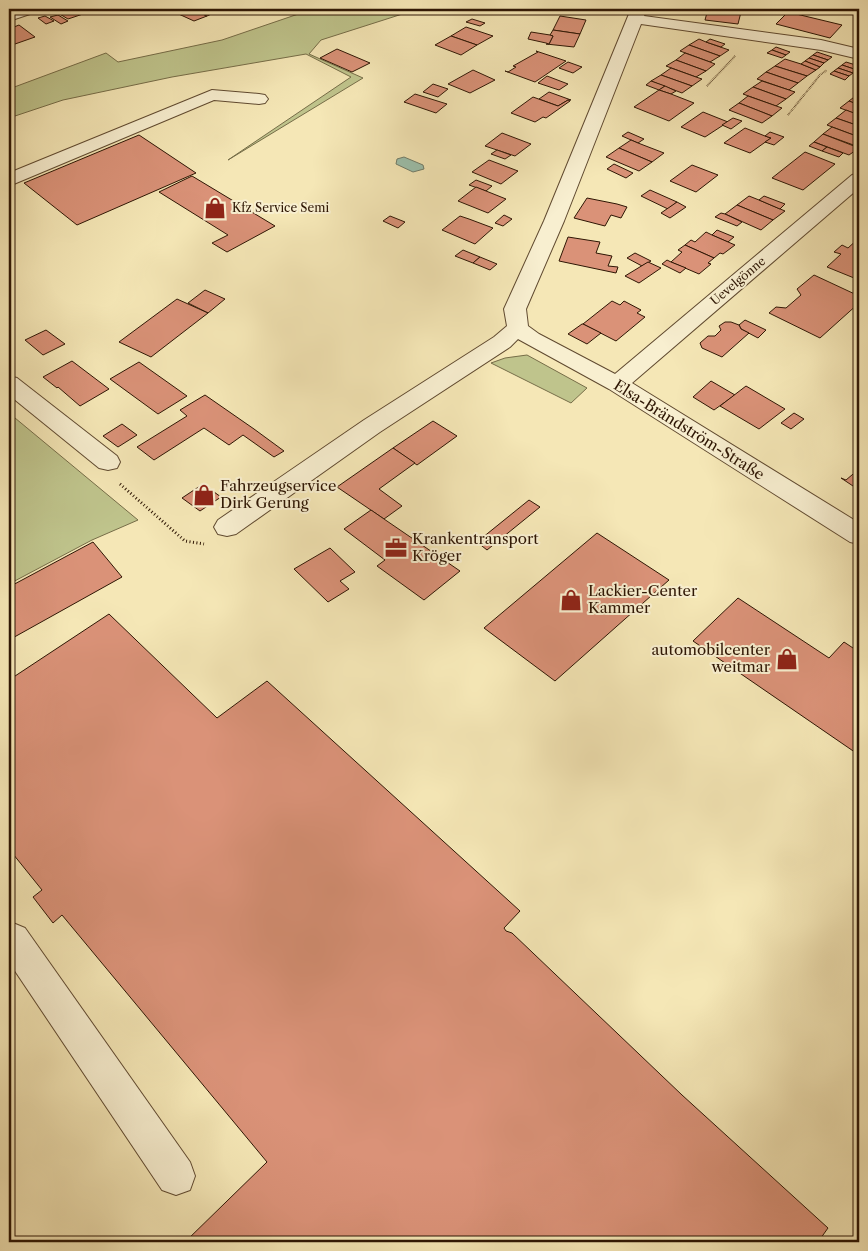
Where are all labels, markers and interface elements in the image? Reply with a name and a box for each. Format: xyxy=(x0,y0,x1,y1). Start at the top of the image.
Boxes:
shop icon: Kfz Service Semi xyxy=(202,195,228,221)
place label: Kfz Service Semi xyxy=(232,200,329,215)
street label: Uevelgönne xyxy=(707,253,768,308)
street label: Elsa-Brändström-Straße xyxy=(610,375,768,484)
place label: Fahrzeugservice Dirk Gerung xyxy=(220,476,336,512)
shop icon: Fahrzeugservice Dirk Gerung xyxy=(191,482,217,508)
place label: Krankentransport Kröger xyxy=(412,529,539,565)
office icon: Krankentransport Kröger xyxy=(383,535,409,561)
place label: Lackier-Center Kammer xyxy=(588,581,698,617)
shop icon: Lackier-Center Kammer xyxy=(558,587,584,613)
place label: automobilcenter weitmar xyxy=(651,640,771,676)
shop icon: automobilcenter weitmar xyxy=(774,646,800,672)

